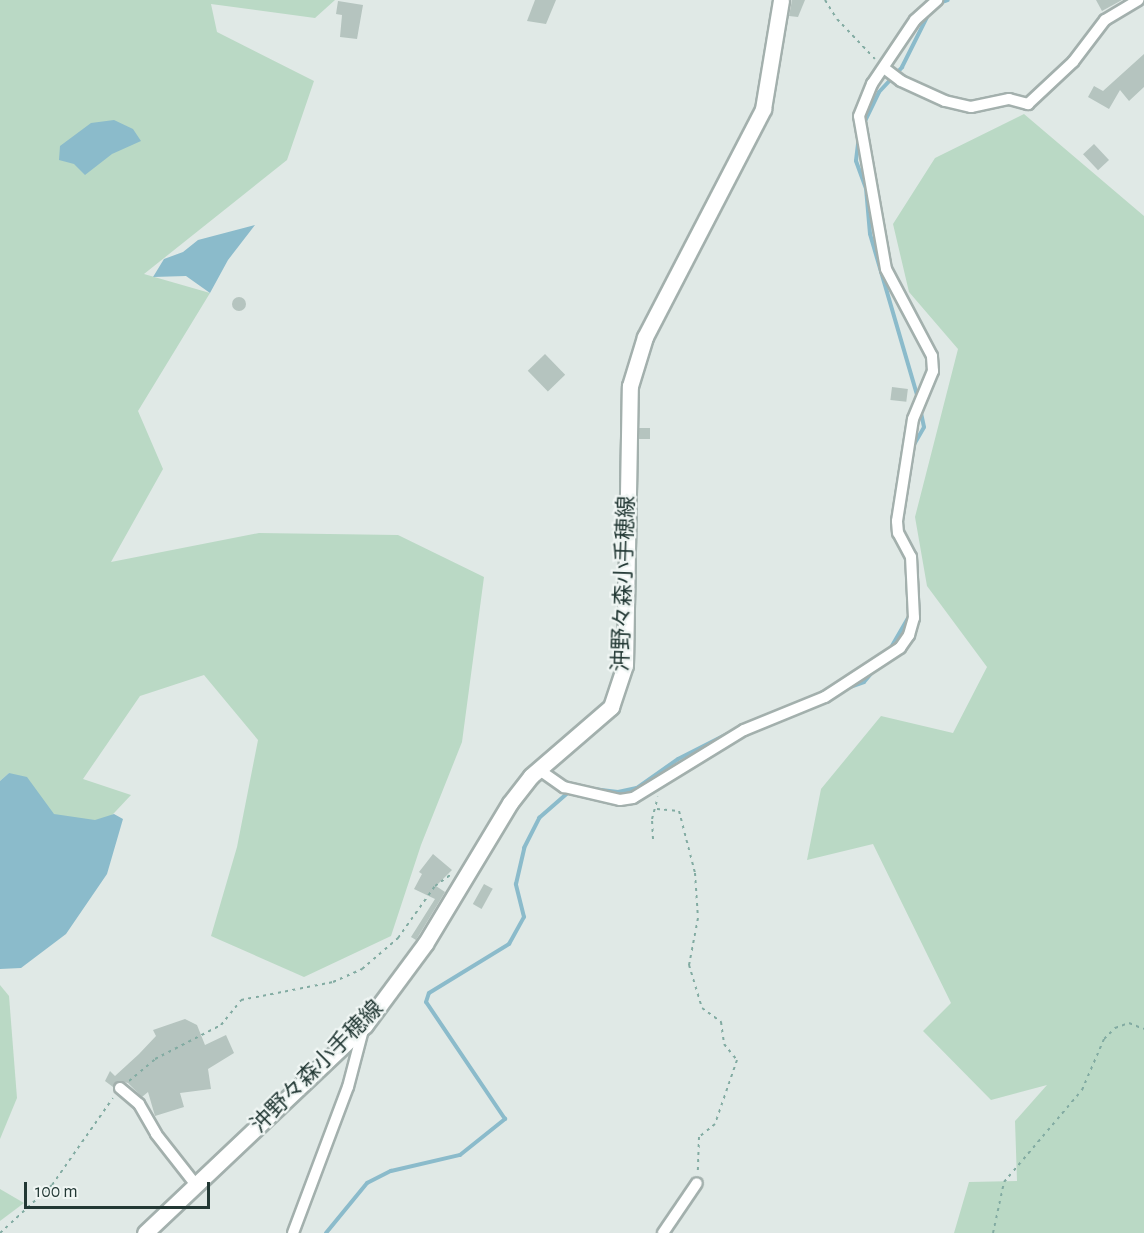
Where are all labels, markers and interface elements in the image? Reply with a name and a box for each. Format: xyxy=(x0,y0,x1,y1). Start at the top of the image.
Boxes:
street label: 沖野々森小手穂線 xyxy=(608,496,640,672)
street label: 沖野々森小手穂線 xyxy=(245,995,389,1139)
scale bar xyxy=(27,1170,213,1208)
text: 100 m xyxy=(35,1183,78,1201)

